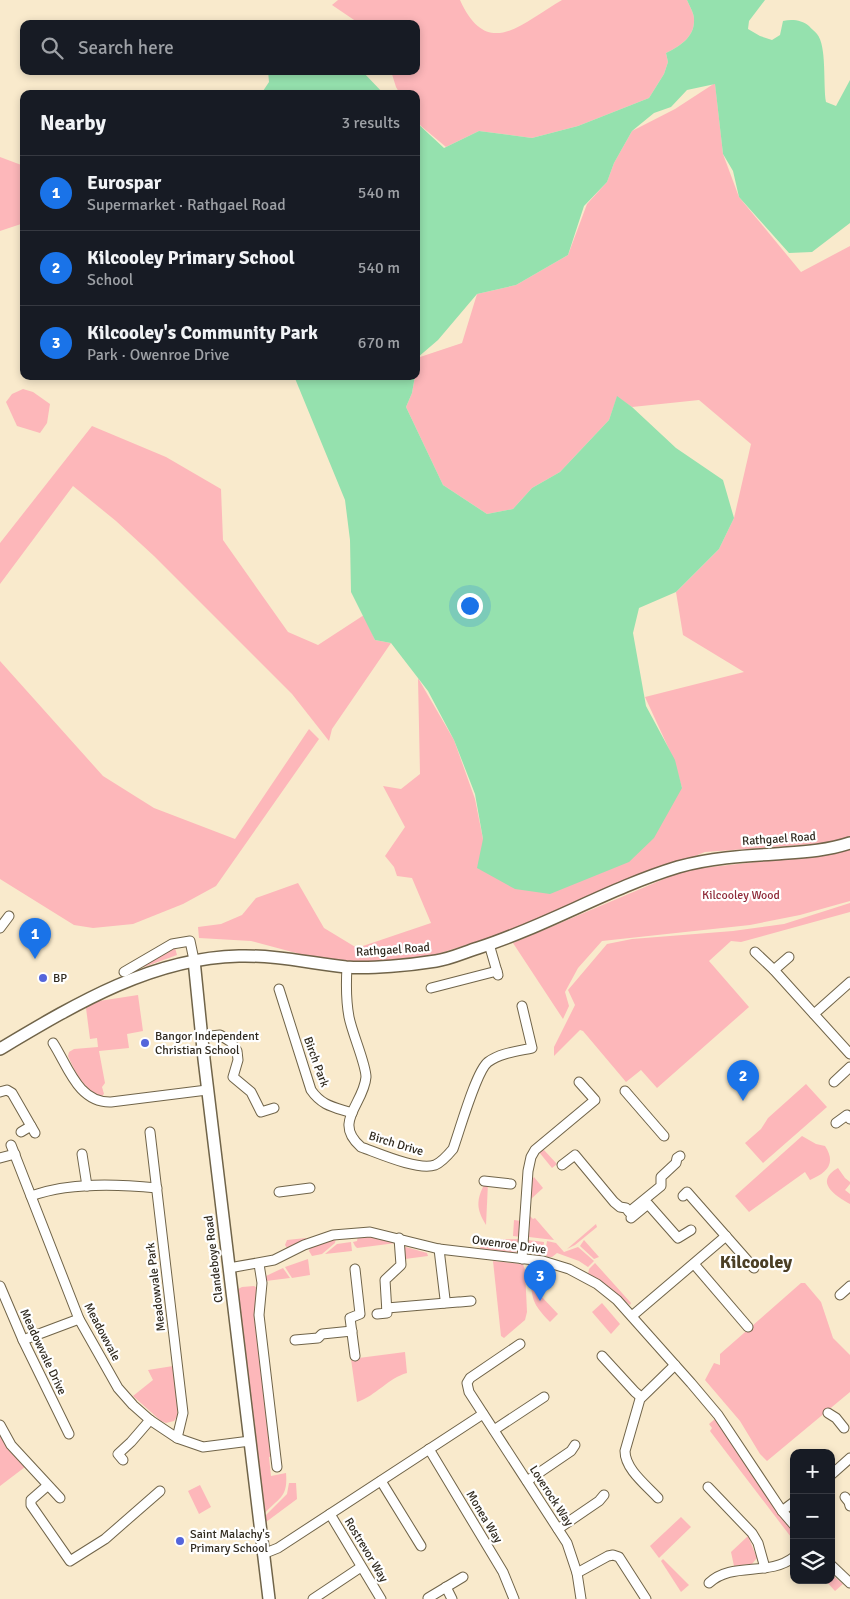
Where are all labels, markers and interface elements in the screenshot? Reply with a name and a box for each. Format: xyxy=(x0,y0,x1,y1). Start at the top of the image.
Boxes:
search box xyxy=(20,20,420,75)
icon: search xyxy=(38,34,66,62)
text: Search here xyxy=(78,36,174,60)
text: Nearby xyxy=(40,110,106,136)
text: 3 results xyxy=(341,113,400,133)
text: Eurospar xyxy=(87,171,161,195)
text: 1 xyxy=(52,183,60,203)
text: 540 m xyxy=(358,183,400,203)
text: Supermarket · Rathgael Road xyxy=(87,195,286,215)
text: Kilcooley Primary School xyxy=(87,246,295,270)
text: 2 xyxy=(52,258,60,278)
text: 540 m xyxy=(358,258,400,278)
text: School xyxy=(87,270,133,290)
text: Kilcooley's Community Park xyxy=(87,321,318,345)
text: 3 xyxy=(52,333,60,353)
text: 670 m xyxy=(358,333,400,353)
text: Park · Owenroe Drive xyxy=(87,345,230,365)
your location xyxy=(457,593,483,619)
street label: Rathgael Road xyxy=(742,829,816,849)
park label: Kilcooley Wood xyxy=(702,888,780,903)
pin: 1 xyxy=(19,918,51,959)
street label: Rathgael Road xyxy=(356,940,430,960)
place label: BP xyxy=(53,971,67,986)
marker: BP xyxy=(37,972,49,984)
place label: Bangor Independent Christian School xyxy=(155,1029,259,1058)
street label: Birch Park xyxy=(300,1035,332,1089)
marker: Bangor Independent Christian School xyxy=(139,1037,151,1049)
pin: 2 xyxy=(727,1060,759,1101)
street label: Birch Drive xyxy=(367,1129,425,1159)
street label: Clandeboye Road xyxy=(201,1214,227,1304)
street label: Owenroe Drive xyxy=(471,1232,547,1258)
street label: Meadowvale Park xyxy=(143,1242,169,1332)
district label: Kilcooley xyxy=(720,1251,792,1273)
pin: 3 xyxy=(524,1260,556,1301)
street label: Meadowvale xyxy=(80,1300,124,1364)
street label: Meadowvale Drive xyxy=(16,1307,70,1397)
map controls xyxy=(790,1449,835,1584)
button: + xyxy=(790,1449,835,1494)
street label: Loverock Way xyxy=(526,1463,576,1530)
street label: Monea Way xyxy=(463,1488,506,1546)
button: − xyxy=(790,1494,835,1539)
street label: Rostrevor Way xyxy=(341,1515,391,1585)
place label: Saint Malachy's Primary School xyxy=(190,1527,270,1556)
marker: Saint Malachy's Primary School xyxy=(174,1535,186,1547)
button: layers xyxy=(790,1539,835,1584)

